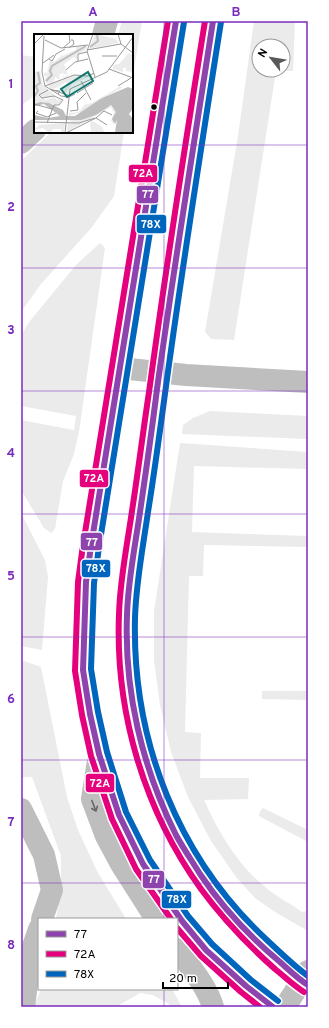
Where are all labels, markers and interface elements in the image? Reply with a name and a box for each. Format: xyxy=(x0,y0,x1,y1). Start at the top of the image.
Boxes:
text: A xyxy=(88,5,98,21)
text: B xyxy=(232,5,241,21)
inset map xyxy=(34,34,133,133)
north arrow xyxy=(251,38,291,78)
text: N xyxy=(255,46,271,60)
text: 1 xyxy=(8,77,14,93)
unlabelled marker xyxy=(149,102,159,112)
line badge: 72A xyxy=(128,164,158,183)
text: 72A xyxy=(133,167,153,181)
line badge: 77 xyxy=(136,185,159,204)
text: 77 xyxy=(142,188,154,202)
text: 2 xyxy=(7,200,15,216)
line badge: 78X xyxy=(136,214,167,234)
text: 78X xyxy=(141,218,162,232)
text: 3 xyxy=(7,323,15,339)
text: 4 xyxy=(7,446,15,462)
line badge: 72A xyxy=(79,469,109,488)
text: 72A xyxy=(84,472,104,486)
line badge: 77 xyxy=(80,532,103,551)
text: 77 xyxy=(86,536,98,550)
line badge: 78X xyxy=(81,559,111,578)
text: 78X xyxy=(86,562,107,576)
text: 5 xyxy=(7,569,15,585)
text: 6 xyxy=(7,692,15,708)
line badge: 72A xyxy=(85,773,115,793)
text: 72A xyxy=(90,777,110,791)
one-way arrow xyxy=(91,799,99,811)
text: 7 xyxy=(8,815,15,831)
line badge: 77 xyxy=(142,870,165,889)
text: 77 xyxy=(148,873,160,887)
line badge: 78X xyxy=(161,890,192,909)
text: 78X xyxy=(167,893,188,907)
legend xyxy=(38,918,178,990)
text: 77 xyxy=(74,927,87,943)
text: 8 xyxy=(7,938,15,954)
text: 72A xyxy=(74,947,96,963)
scale bar xyxy=(163,964,228,990)
text: 78X xyxy=(74,967,94,983)
text: 20 m xyxy=(169,971,197,987)

